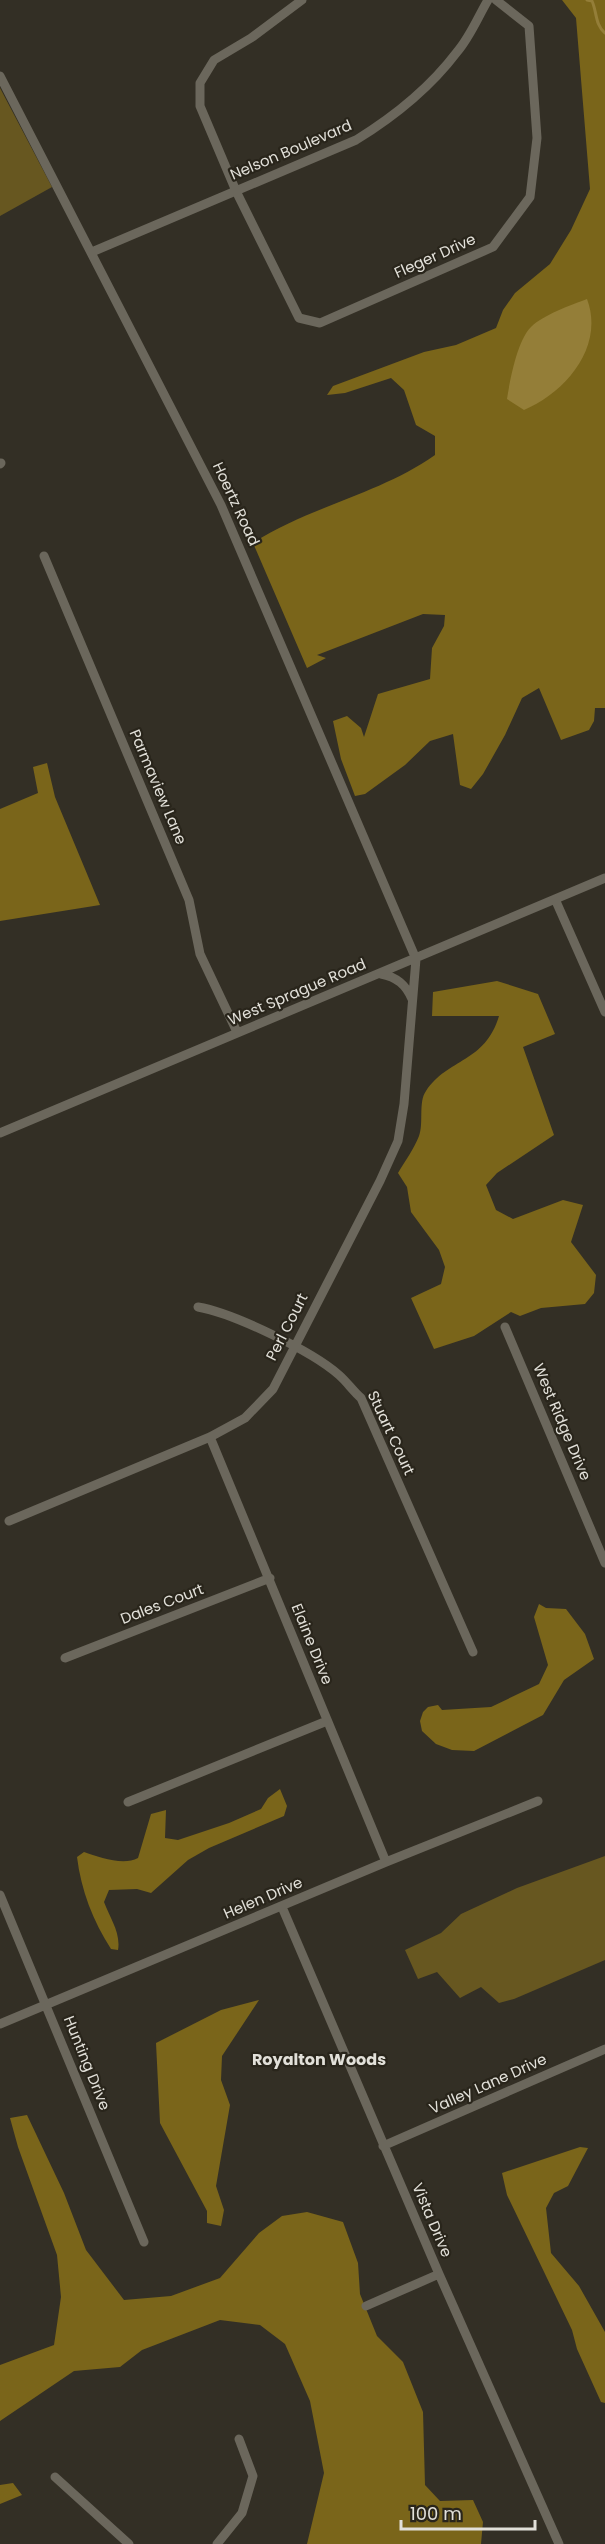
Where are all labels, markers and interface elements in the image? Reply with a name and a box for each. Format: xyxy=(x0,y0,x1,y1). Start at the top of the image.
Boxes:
street label: Nelson Boulevard xyxy=(227,114,355,185)
street label: Fleger Drive xyxy=(391,228,479,283)
street label: Hoertz Road xyxy=(208,458,265,549)
street label: Parmaview Lane xyxy=(125,726,192,848)
street label: West Sprague Road xyxy=(225,953,369,1030)
street label: Perl Court xyxy=(261,1289,313,1364)
street label: West Ridge Drive xyxy=(528,1360,597,1484)
street label: Stuart Court xyxy=(363,1387,420,1478)
street label: Dales Court xyxy=(117,1578,206,1629)
street label: Elaine Drive xyxy=(287,1600,338,1687)
street label: Helen Drive xyxy=(220,1871,306,1924)
street label: Hunting Drive xyxy=(59,2012,116,2113)
district label: Royalton Woods xyxy=(252,2048,386,2071)
street label: Valley Lane Drive xyxy=(426,2048,550,2119)
street label: Vista Drive xyxy=(407,2179,458,2260)
scale bar xyxy=(401,2493,534,2531)
text: 100 m xyxy=(410,2501,462,2526)

